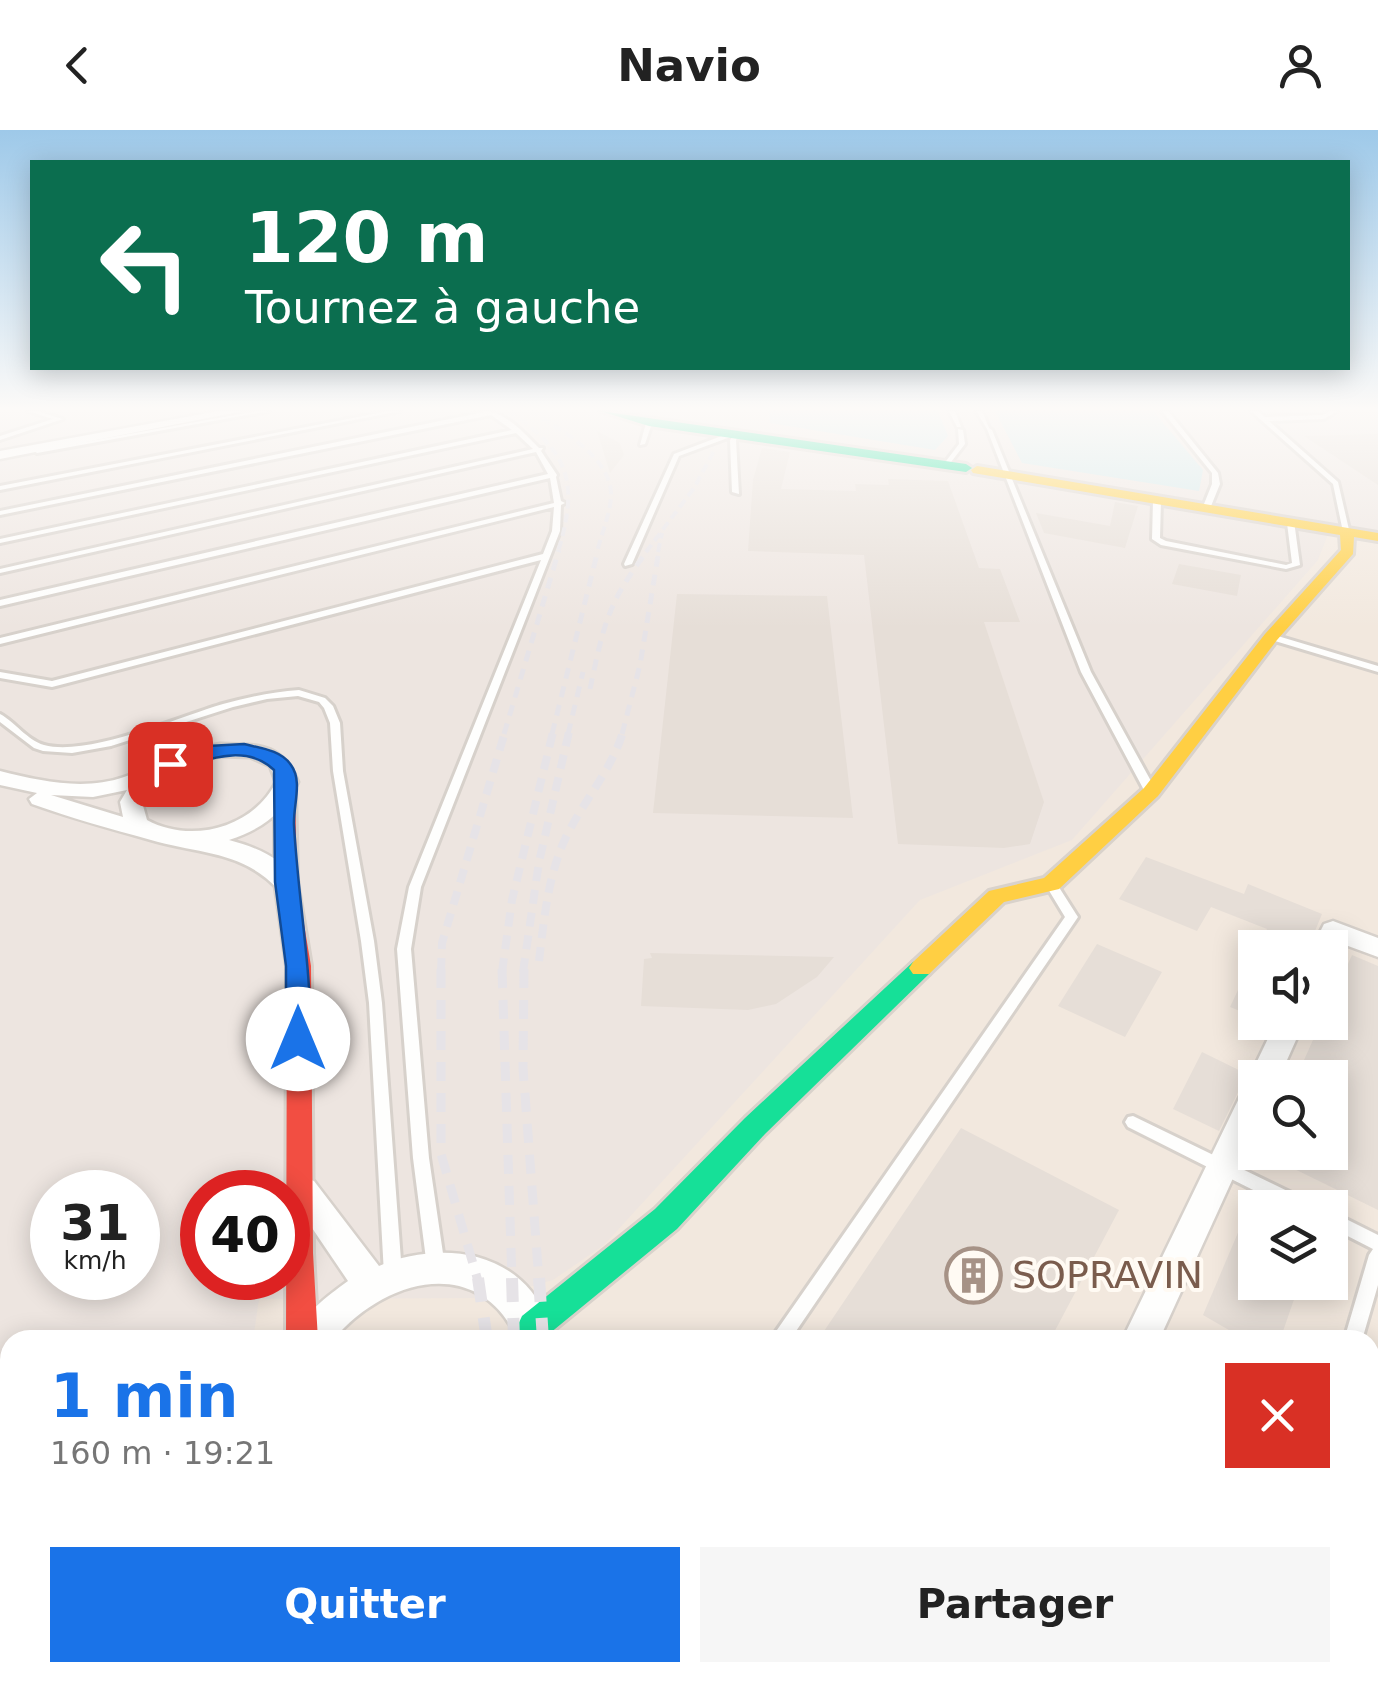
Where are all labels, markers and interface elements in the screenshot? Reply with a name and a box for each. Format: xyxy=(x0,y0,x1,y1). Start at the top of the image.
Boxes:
icon: back xyxy=(50,38,105,93)
icon: person xyxy=(1273,38,1328,93)
text: Navio xyxy=(617,39,761,92)
text: 120 m xyxy=(245,197,488,279)
icon: left xyxy=(80,200,210,330)
text: Tournez à gauche xyxy=(245,281,640,334)
pin xyxy=(128,722,213,807)
icon: arrive xyxy=(143,737,198,792)
map controls xyxy=(1238,930,1348,1300)
button: sound xyxy=(1238,930,1348,1040)
position arrow xyxy=(246,987,350,1091)
button: search xyxy=(1238,1060,1348,1170)
speed limit sign: 40 xyxy=(180,1170,310,1300)
button: layers xyxy=(1238,1190,1348,1300)
text: 31 xyxy=(60,1194,130,1252)
building icon: SOPRAVIN xyxy=(943,1245,1003,1305)
text: km/h xyxy=(63,1246,127,1275)
place label: SOPRAVIN xyxy=(1012,1253,1203,1297)
text: 1 min xyxy=(50,1361,238,1431)
button: close xyxy=(1225,1363,1330,1468)
text: 160 m · 19:21 xyxy=(50,1434,275,1472)
button: Quitter xyxy=(50,1547,680,1662)
button: Partager xyxy=(700,1547,1330,1662)

